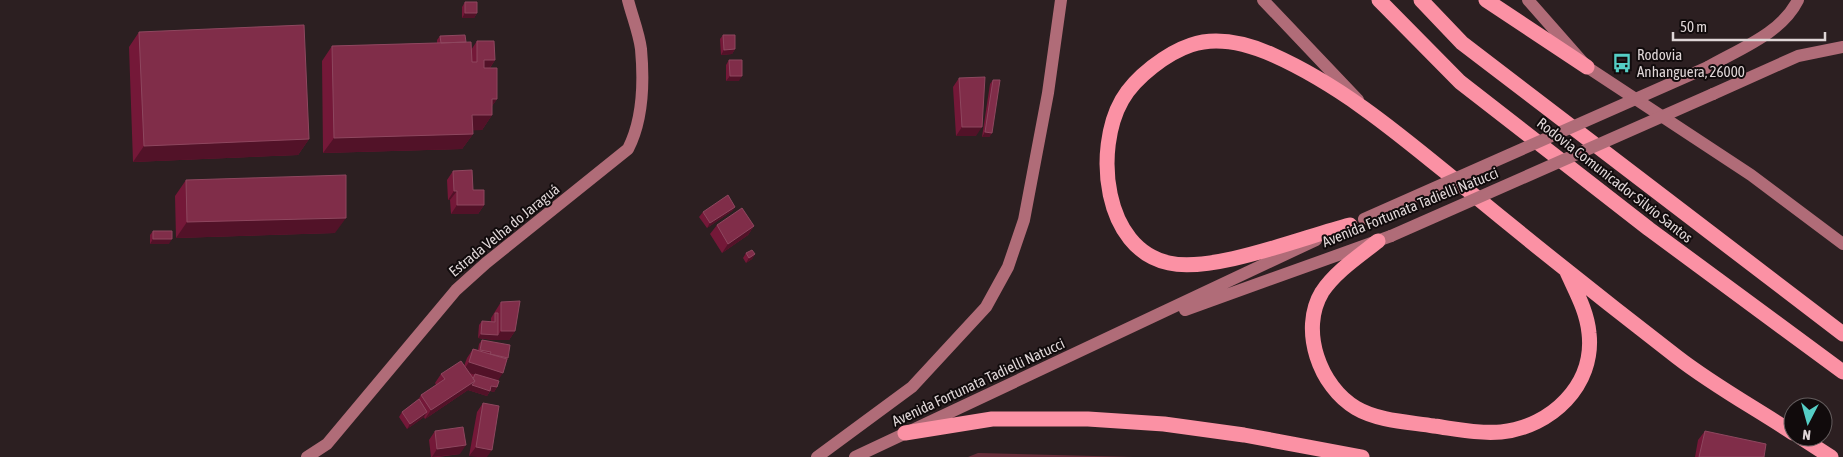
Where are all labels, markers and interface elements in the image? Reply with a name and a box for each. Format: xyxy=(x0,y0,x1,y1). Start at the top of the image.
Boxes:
scale bar xyxy=(1673,10,1826,42)
text: 50 m xyxy=(1680,18,1707,35)
place label: Rodovia Anhanguera, 26000 xyxy=(1637,46,1745,80)
bus stop icon: Rodovia Anhanguera, 26000 xyxy=(1611,52,1633,74)
street label: Rodovia Comunicador Silvio Santos xyxy=(1534,114,1696,246)
street label: Avenida Fortunata Tadielli Natucci xyxy=(1319,164,1501,250)
street label: Estrada Velha do Jaraguá xyxy=(445,180,563,280)
street label: Avenida Fortunata Tadielli Natucci xyxy=(889,334,1067,430)
north arrow xyxy=(1783,397,1833,447)
text: N xyxy=(1802,427,1812,443)

